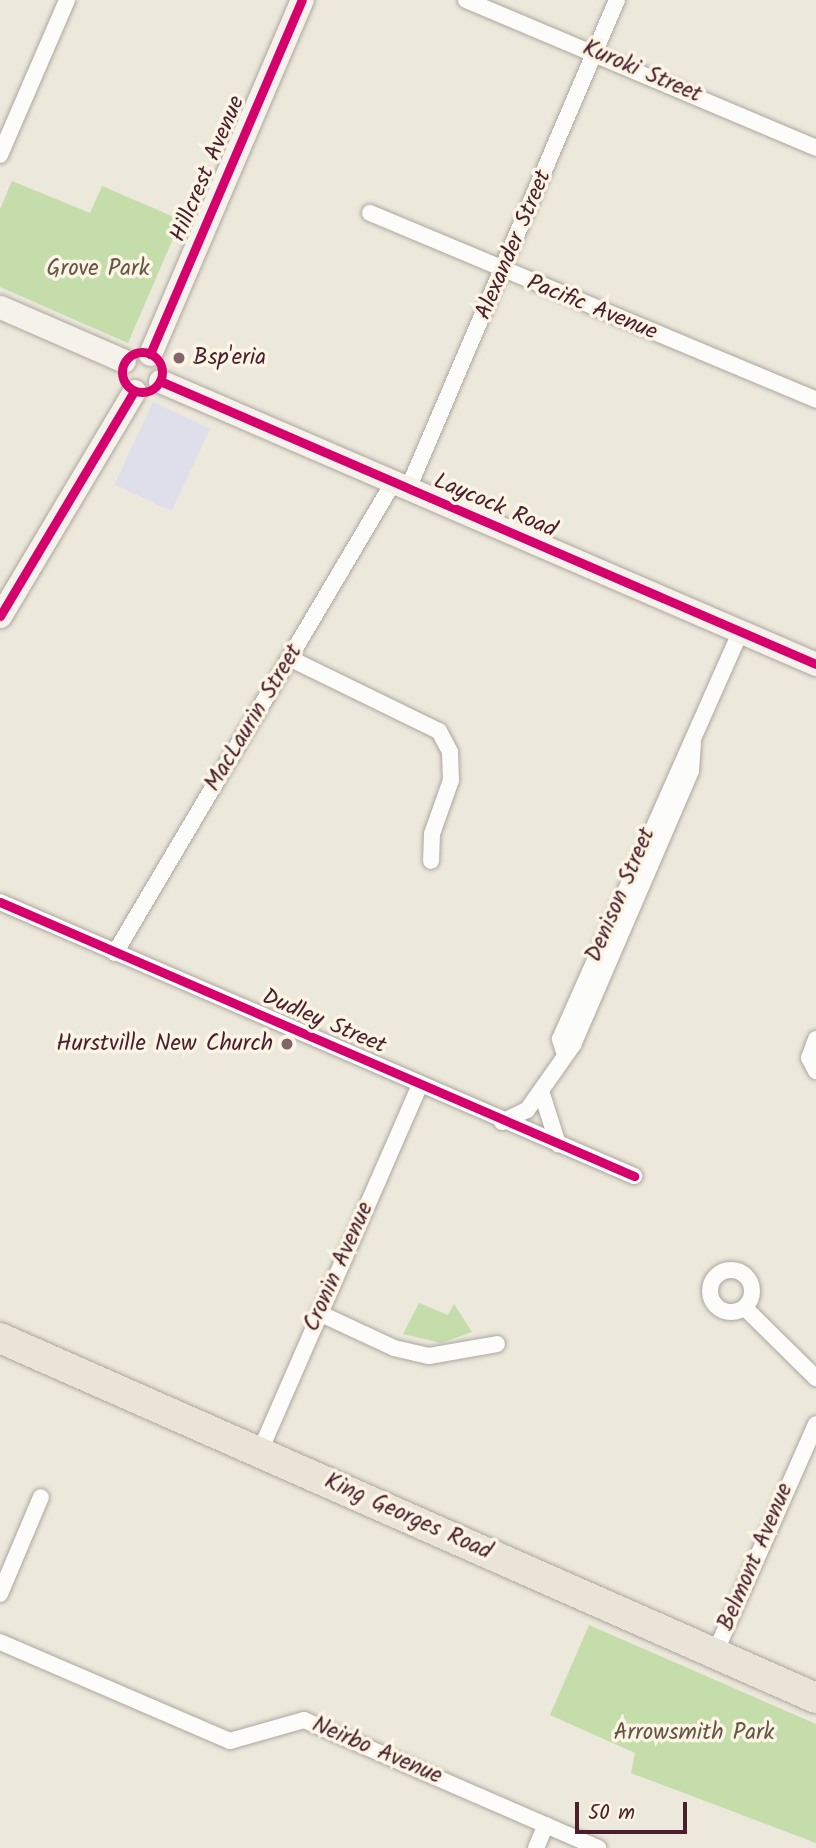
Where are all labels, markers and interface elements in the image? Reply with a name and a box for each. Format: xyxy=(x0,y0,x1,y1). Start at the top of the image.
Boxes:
street label: Kuroki Street xyxy=(578,35,706,109)
street label: Hillcrest Avenue xyxy=(165,92,251,246)
street label: Alexander Street xyxy=(470,166,558,324)
park label: Grove Park xyxy=(46,255,150,283)
street label: Pacific Avenue xyxy=(523,269,661,347)
place label: Bsp'eria xyxy=(193,344,266,372)
marker: Bsp'eria xyxy=(171,350,187,366)
street label: Laycock Road xyxy=(429,468,561,544)
street label: MacLaurin Street xyxy=(199,640,309,796)
street label: Denison Street xyxy=(580,824,662,966)
street label: Dudley Street xyxy=(258,984,390,1060)
place label: Hurstville New Church xyxy=(56,1030,273,1058)
marker: Hurstville New Church xyxy=(279,1036,295,1052)
street label: Cronin Avenue xyxy=(298,1198,380,1336)
street label: King Georges Road xyxy=(320,1468,496,1566)
street label: Belmont Avenue xyxy=(713,1479,799,1635)
street label: Neirbo Avenue xyxy=(308,1711,446,1791)
park label: Arrowsmith Park xyxy=(614,1719,774,1747)
scale bar xyxy=(578,1788,690,1832)
text: 50 m xyxy=(588,1797,635,1830)

